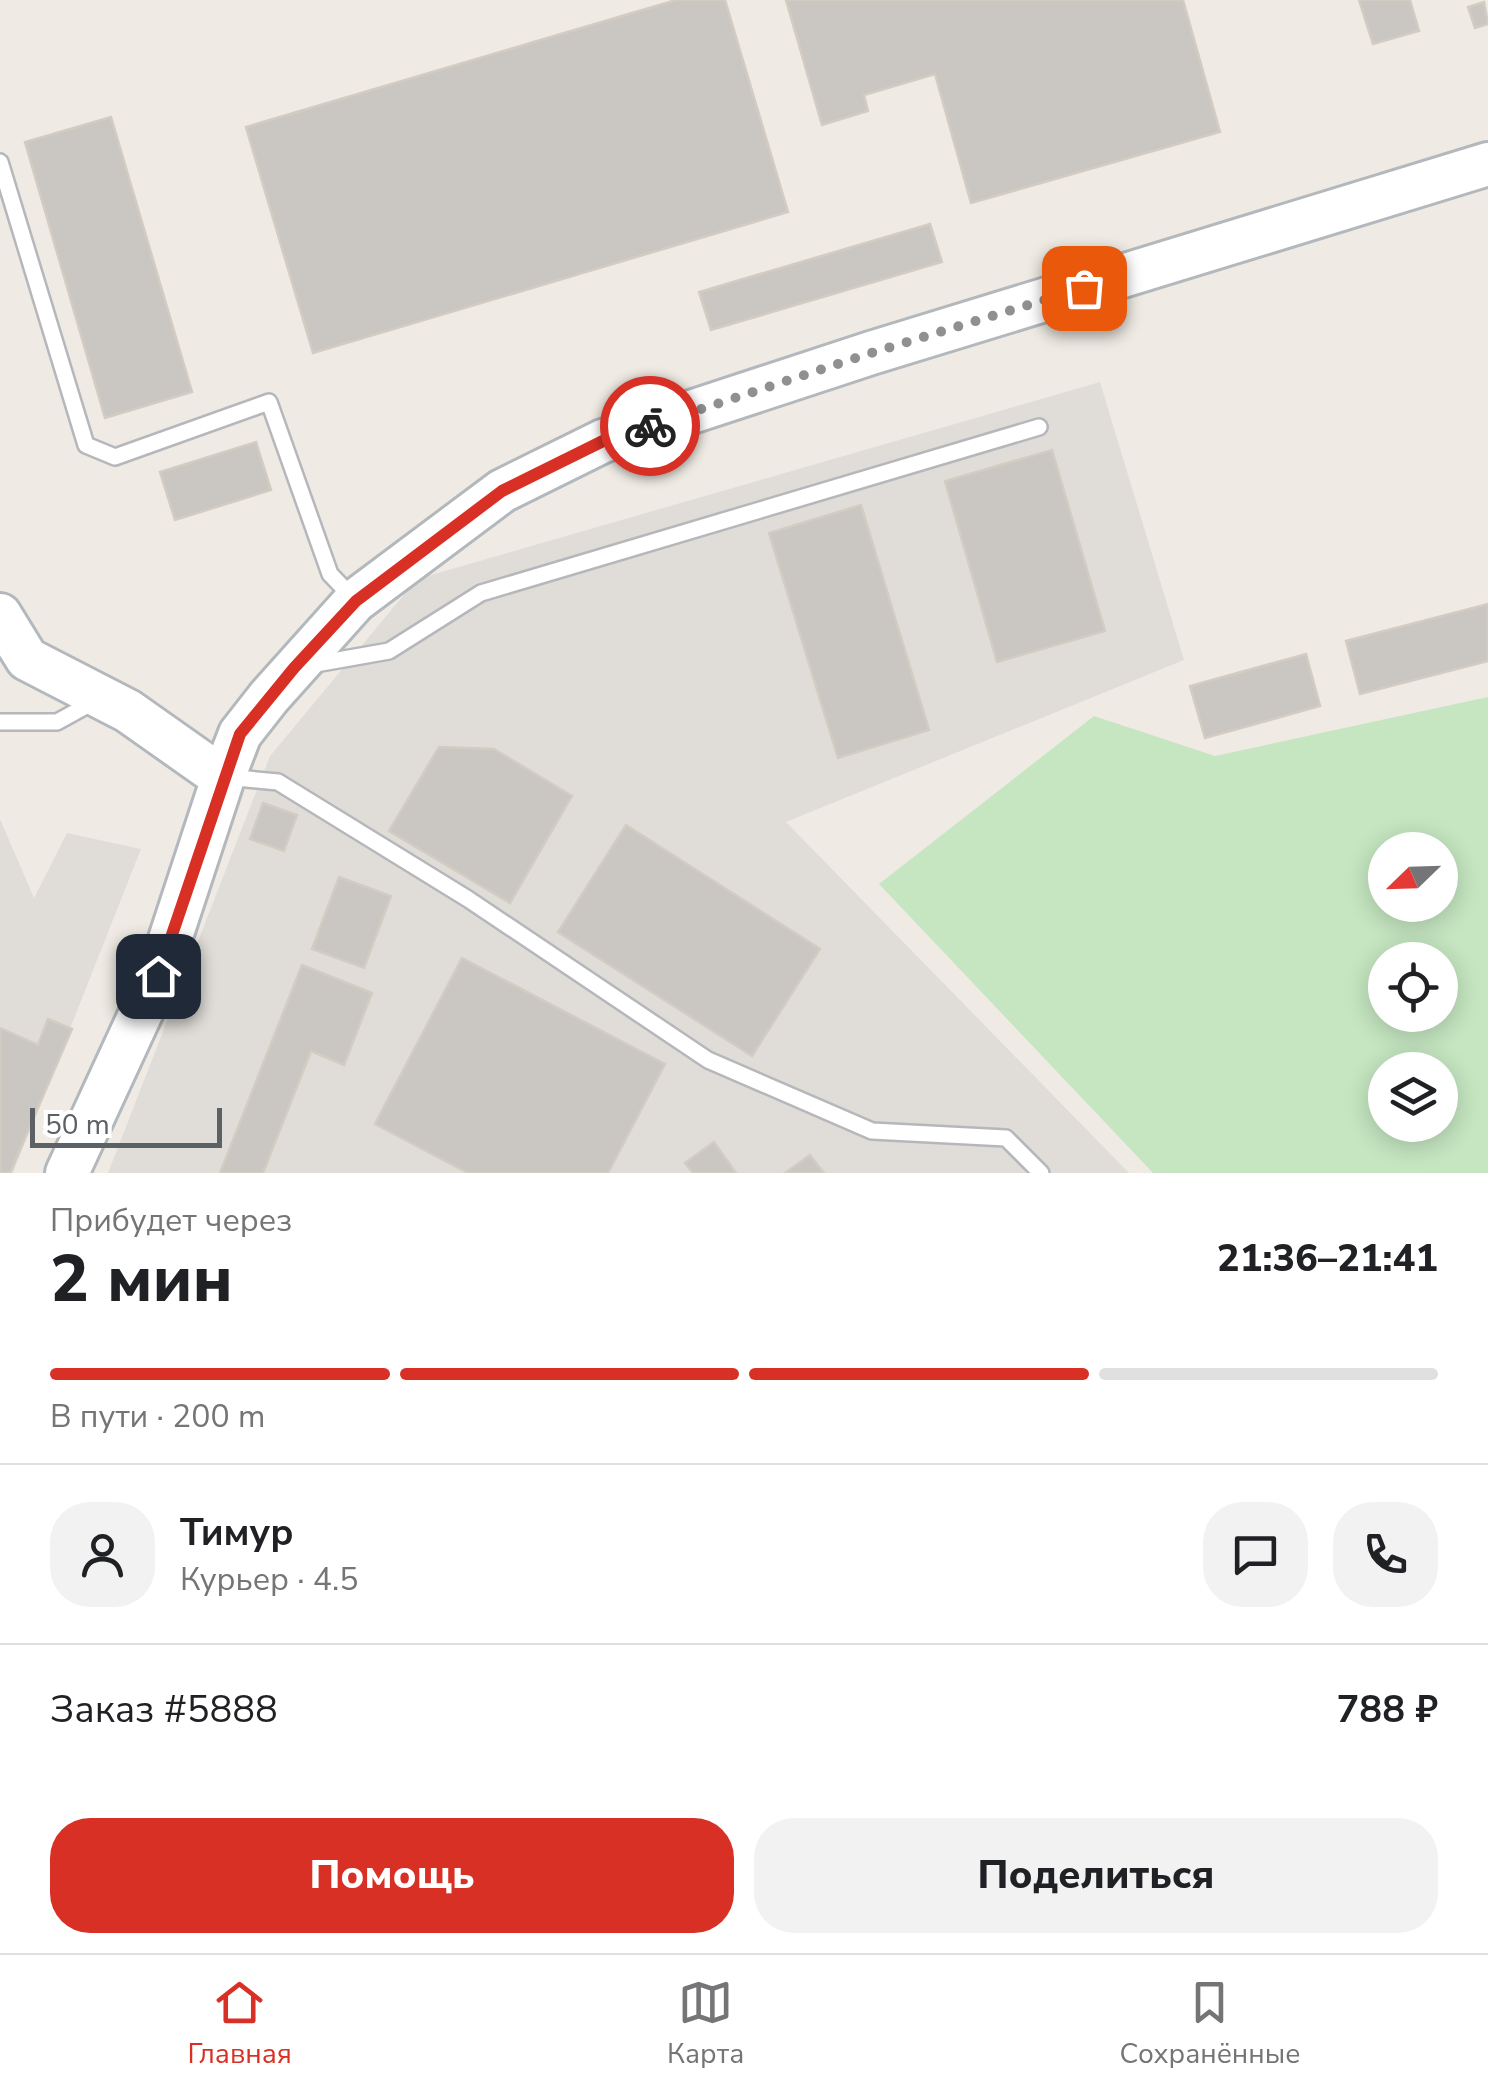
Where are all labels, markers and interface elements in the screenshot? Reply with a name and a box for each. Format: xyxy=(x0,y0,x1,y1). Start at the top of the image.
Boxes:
pin xyxy=(1042,246,1127,331)
icon: bag xyxy=(1057,261,1112,316)
courier xyxy=(600,376,700,476)
icon: bike xyxy=(623,399,678,454)
north arrow xyxy=(1368,832,1458,922)
map controls xyxy=(1368,832,1458,1142)
pin xyxy=(116,934,201,1019)
button: locate xyxy=(1368,942,1458,1032)
icon: home xyxy=(131,949,186,1004)
button: layers xyxy=(1368,1052,1458,1142)
scale bar xyxy=(30,1103,222,1148)
text: 50 m xyxy=(45,1106,110,1144)
text: Прибудет через xyxy=(50,1199,292,1242)
text: 21:36–21:41 xyxy=(1217,1233,1438,1284)
text: 2 мин xyxy=(50,1235,233,1324)
text: В пути · 200 m xyxy=(50,1395,265,1438)
button: person xyxy=(50,1502,155,1607)
button: chat xyxy=(1203,1502,1308,1607)
button: phone xyxy=(1333,1502,1438,1607)
text: Тимур xyxy=(180,1507,293,1558)
text: Курьер · 4.5 xyxy=(180,1558,358,1601)
text: Заказ #5888 xyxy=(50,1684,278,1735)
text: 788 ₽ xyxy=(1337,1684,1438,1735)
button: Помощь xyxy=(50,1818,734,1933)
button: Поделиться xyxy=(754,1818,1438,1933)
tab: Главная xyxy=(188,1975,292,2073)
tab: Карта xyxy=(667,1975,744,2073)
tab: Сохранённые xyxy=(1119,1975,1300,2073)

